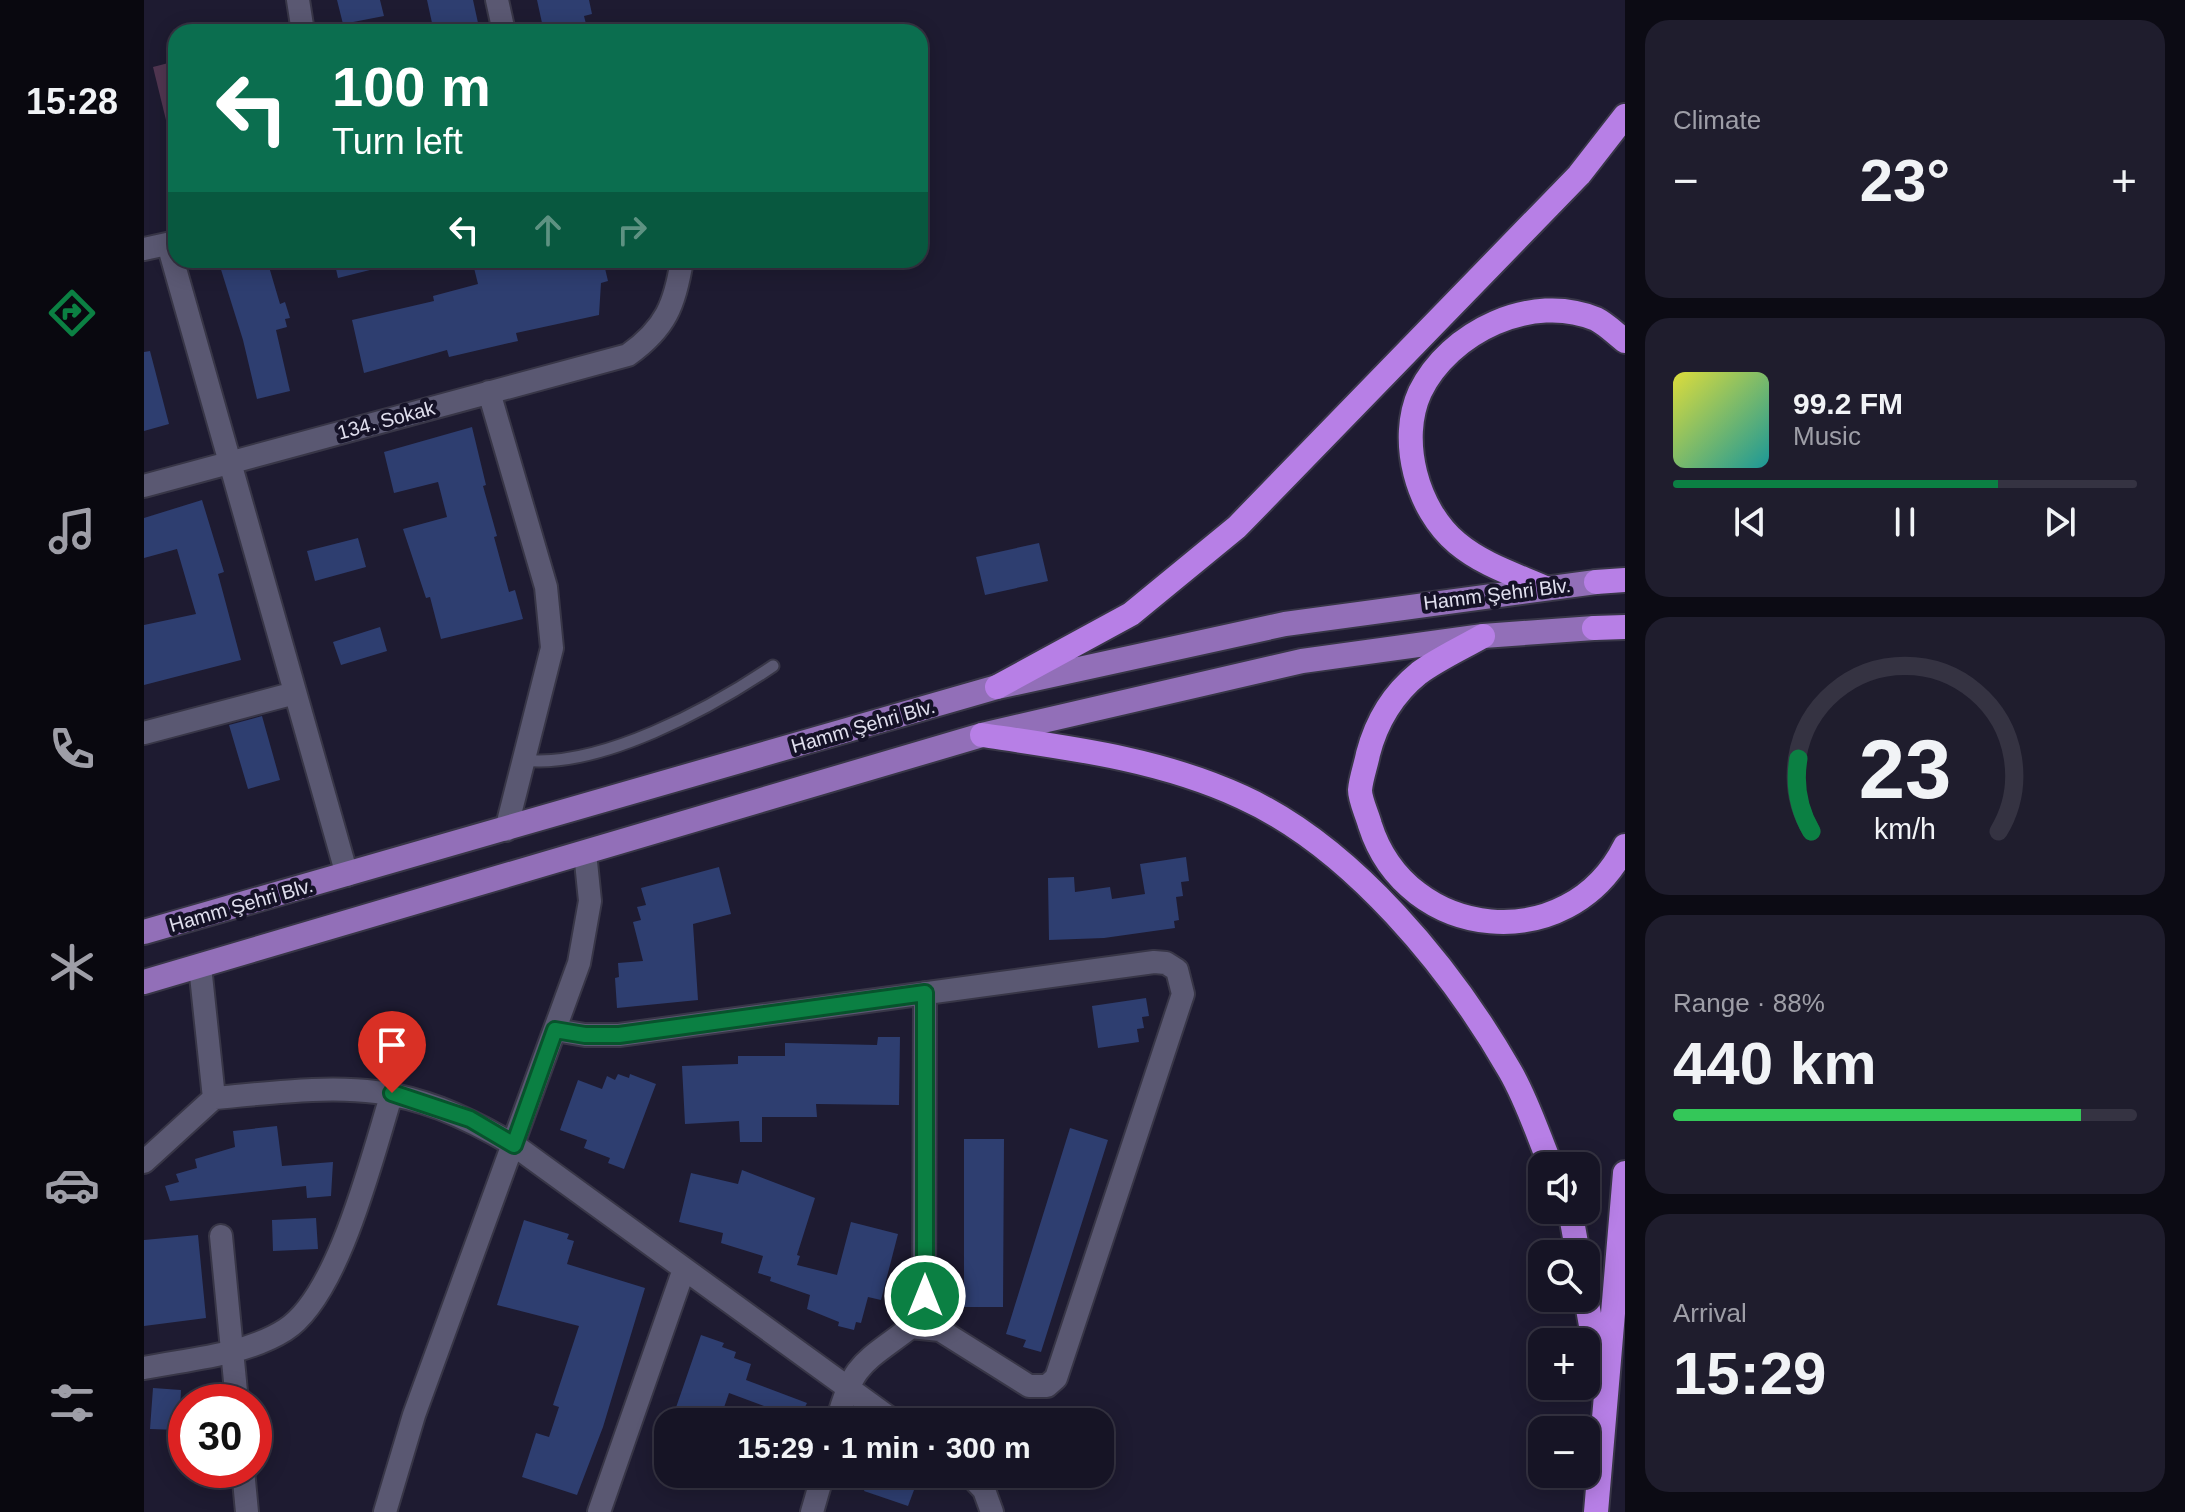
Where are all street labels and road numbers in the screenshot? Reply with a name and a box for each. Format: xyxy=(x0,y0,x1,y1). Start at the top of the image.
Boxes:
street label: 134. Sokak xyxy=(335,396,438,444)
street label: Hamm Şehri Blv. xyxy=(1422,574,1572,614)
street label: Hamm Şehri Blv. xyxy=(789,695,937,757)
street label: Hamm Şehri Blv. xyxy=(167,874,315,936)

